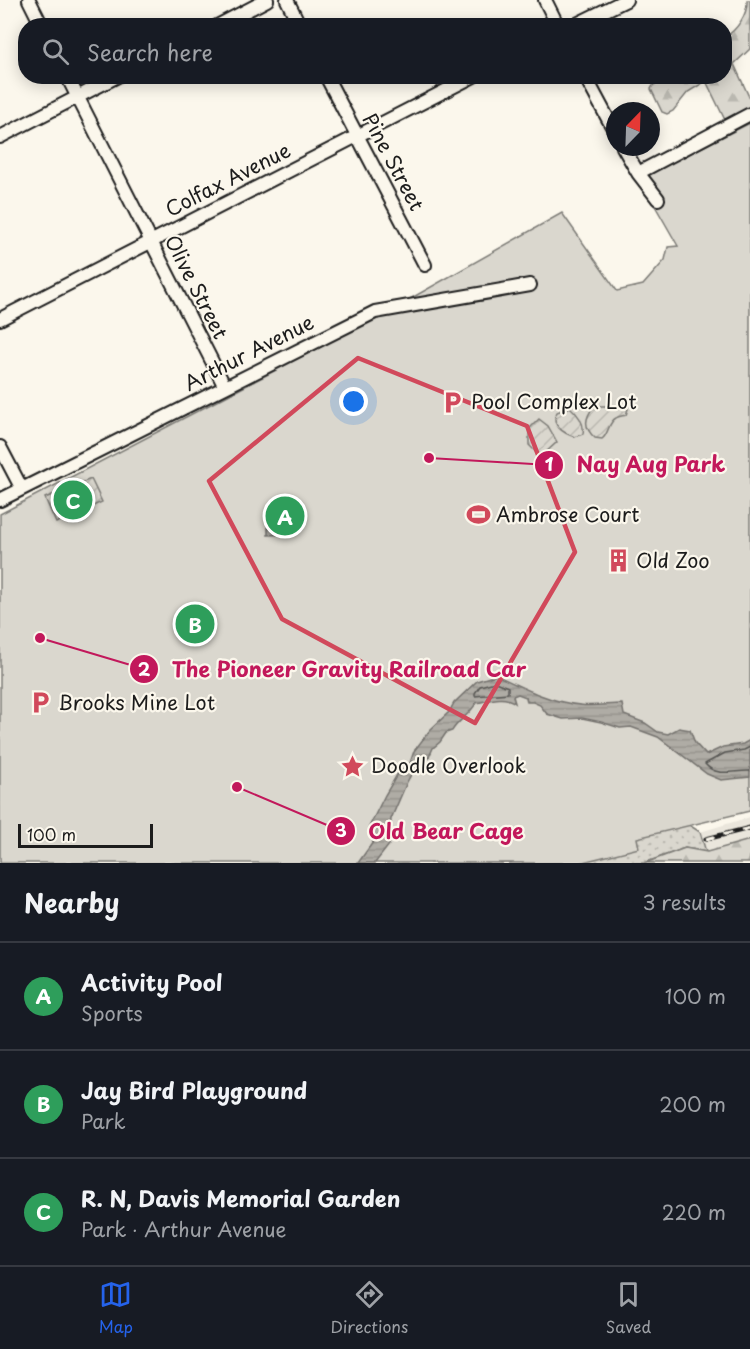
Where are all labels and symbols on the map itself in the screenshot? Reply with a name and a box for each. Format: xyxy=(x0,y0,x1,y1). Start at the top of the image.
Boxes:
north arrow xyxy=(606,102,660,156)
street label: Pine Street xyxy=(356,107,432,216)
street label: Colfax Avenue xyxy=(160,135,295,224)
street label: Olive Street xyxy=(158,229,236,344)
street label: Arthur Avenue xyxy=(178,306,319,398)
place label: Pool Complex Lot xyxy=(471,386,637,416)
your location xyxy=(339,387,368,416)
parking icon: Pool Complex Lot xyxy=(440,389,466,415)
callout: Nay Aug Park xyxy=(534,446,738,485)
text: Nay Aug Park xyxy=(577,447,725,479)
text: 1 xyxy=(545,450,554,477)
pin: C xyxy=(54,478,92,522)
pin: A xyxy=(266,494,304,538)
place label: Ambrose Court xyxy=(496,499,639,529)
sports icon: Ambrose Court xyxy=(465,502,491,528)
place label: Old Zoo xyxy=(636,545,710,575)
building icon: Old Zoo xyxy=(605,548,631,574)
pin: B xyxy=(176,602,214,646)
callout: The Pioneer Gravity Railroad Car xyxy=(129,650,540,689)
text: The Pioneer Gravity Railroad Car xyxy=(172,652,526,684)
text: 2 xyxy=(138,655,151,682)
place label: Brooks Mine Lot xyxy=(58,687,215,717)
parking icon: Brooks Mine Lot xyxy=(27,690,53,716)
place label: Doodle Overlook xyxy=(371,750,526,780)
place icon: Doodle Overlook xyxy=(340,753,366,779)
callout: Old Bear Cage xyxy=(326,812,536,851)
text: Old Bear Cage xyxy=(368,814,524,846)
text: 3 xyxy=(335,816,347,843)
scale bar xyxy=(18,821,153,848)

